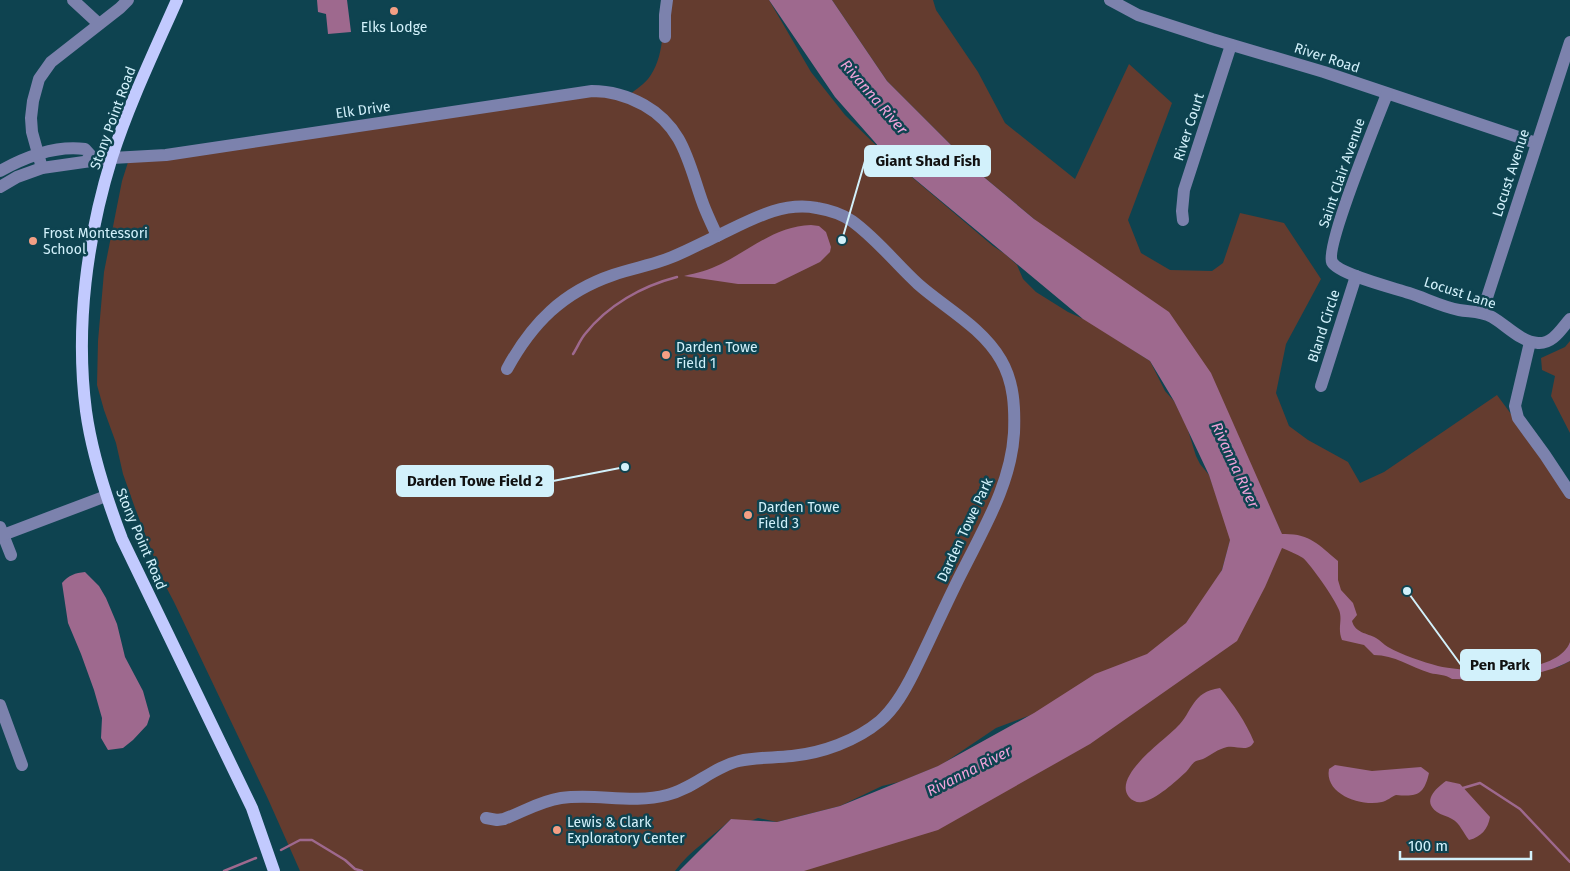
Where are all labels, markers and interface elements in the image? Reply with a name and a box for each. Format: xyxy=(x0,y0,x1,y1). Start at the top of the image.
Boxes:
marker: Elks Lodge xyxy=(388,5,400,17)
place label: Elks Lodge xyxy=(361,19,427,36)
street label: River Road xyxy=(1292,39,1362,77)
water label: Rivanna River xyxy=(837,56,912,139)
street label: Stony Point Road xyxy=(86,64,140,172)
street label: River Court xyxy=(1170,90,1208,163)
street label: Elk Drive xyxy=(334,98,392,122)
street label: Saint Clair Avenue xyxy=(1315,116,1369,230)
street label: Locust Avenue xyxy=(1489,127,1533,219)
callout: Giant Shad Fish xyxy=(865,146,990,176)
text: Giant Shad Fish xyxy=(875,152,981,170)
place label: Frost Montessori School xyxy=(43,225,148,258)
marker: Frost Montessori School xyxy=(27,235,39,247)
street label: Locust Lane xyxy=(1422,273,1498,313)
street label: Bland Circle xyxy=(1304,287,1344,365)
place label: Darden Towe Field 1 xyxy=(676,339,758,372)
marker: Darden Towe Field 1 xyxy=(660,349,672,361)
water label: Rivanna River xyxy=(1207,419,1263,512)
callout: Darden Towe Field 2 xyxy=(397,466,553,496)
text: Darden Towe Field 2 xyxy=(407,472,543,490)
street label: Darden Towe Park xyxy=(933,474,997,585)
street label: Stony Point Road xyxy=(112,486,170,592)
place label: Darden Towe Field 3 xyxy=(758,499,840,532)
marker: Darden Towe Field 3 xyxy=(742,509,754,521)
callout: Pen Park xyxy=(1461,650,1540,680)
text: Pen Park xyxy=(1470,656,1531,674)
water label: Rivanna River xyxy=(924,741,1015,800)
place label: Lewis & Clark Exploratory Center xyxy=(567,814,685,847)
marker: Lewis & Clark Exploratory Center xyxy=(551,824,563,836)
scale bar xyxy=(1400,828,1531,860)
text: 100 m xyxy=(1408,837,1448,855)

